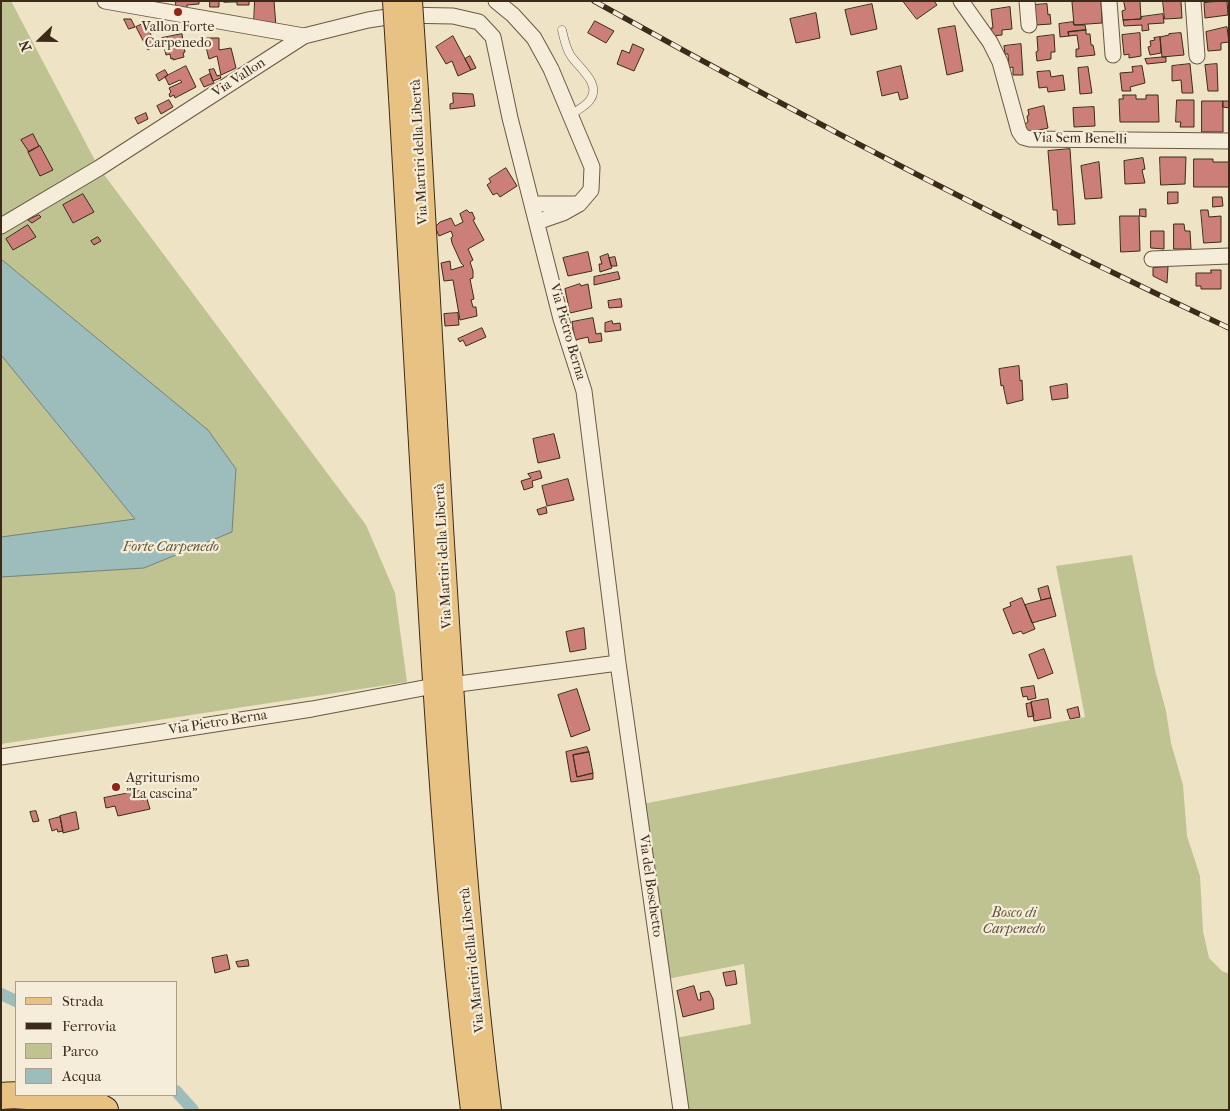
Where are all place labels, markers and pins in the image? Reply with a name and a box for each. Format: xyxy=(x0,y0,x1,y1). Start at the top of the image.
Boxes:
marker: Vallon Forte Carpenedo xyxy=(172,6,184,18)
place label: Vallon Forte Carpenedo xyxy=(142,20,214,52)
place label: Agriturismo "La cascina" xyxy=(126,771,200,804)
marker: Agriturismo "La cascina" xyxy=(110,781,122,793)

